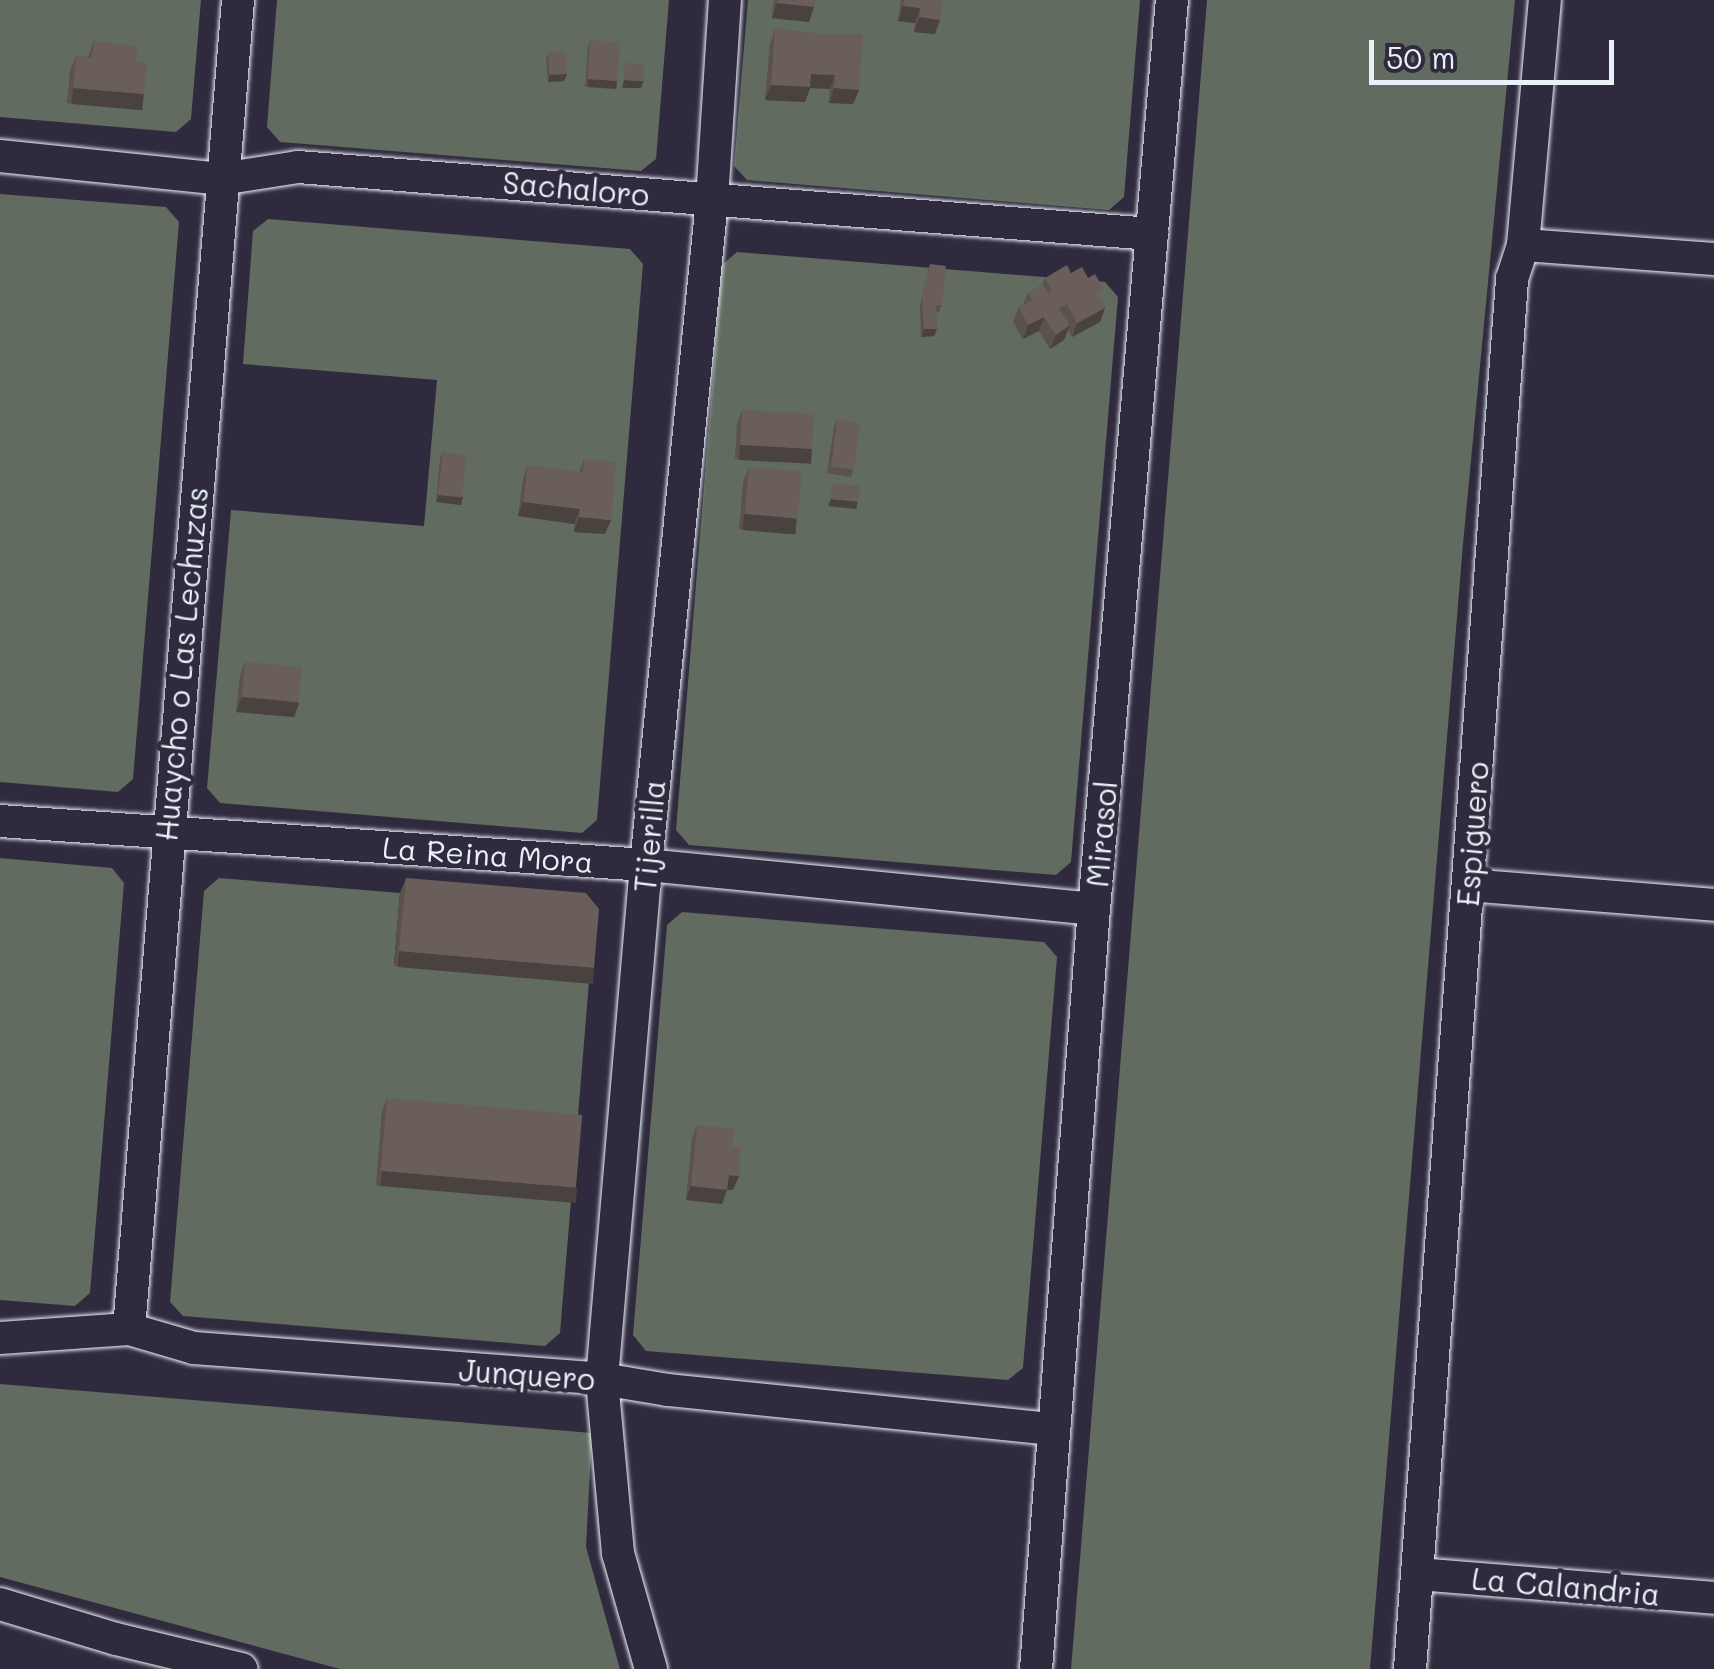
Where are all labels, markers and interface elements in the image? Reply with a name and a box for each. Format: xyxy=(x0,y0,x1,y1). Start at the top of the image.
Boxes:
scale bar xyxy=(1374,20,1619,82)
text: 50 m xyxy=(1386,37,1456,77)
street label: Sachaloro xyxy=(501,164,651,212)
street label: Huaycho o Las Lechuzas xyxy=(148,485,214,843)
street label: Espiguero xyxy=(1449,761,1495,907)
street label: Tijerilla xyxy=(626,778,672,894)
street label: Mirasol xyxy=(1078,779,1124,889)
street label: La Reina Mora xyxy=(381,829,595,879)
street label: Junquero xyxy=(458,1351,596,1397)
street label: La Calandria xyxy=(1470,1560,1662,1612)

